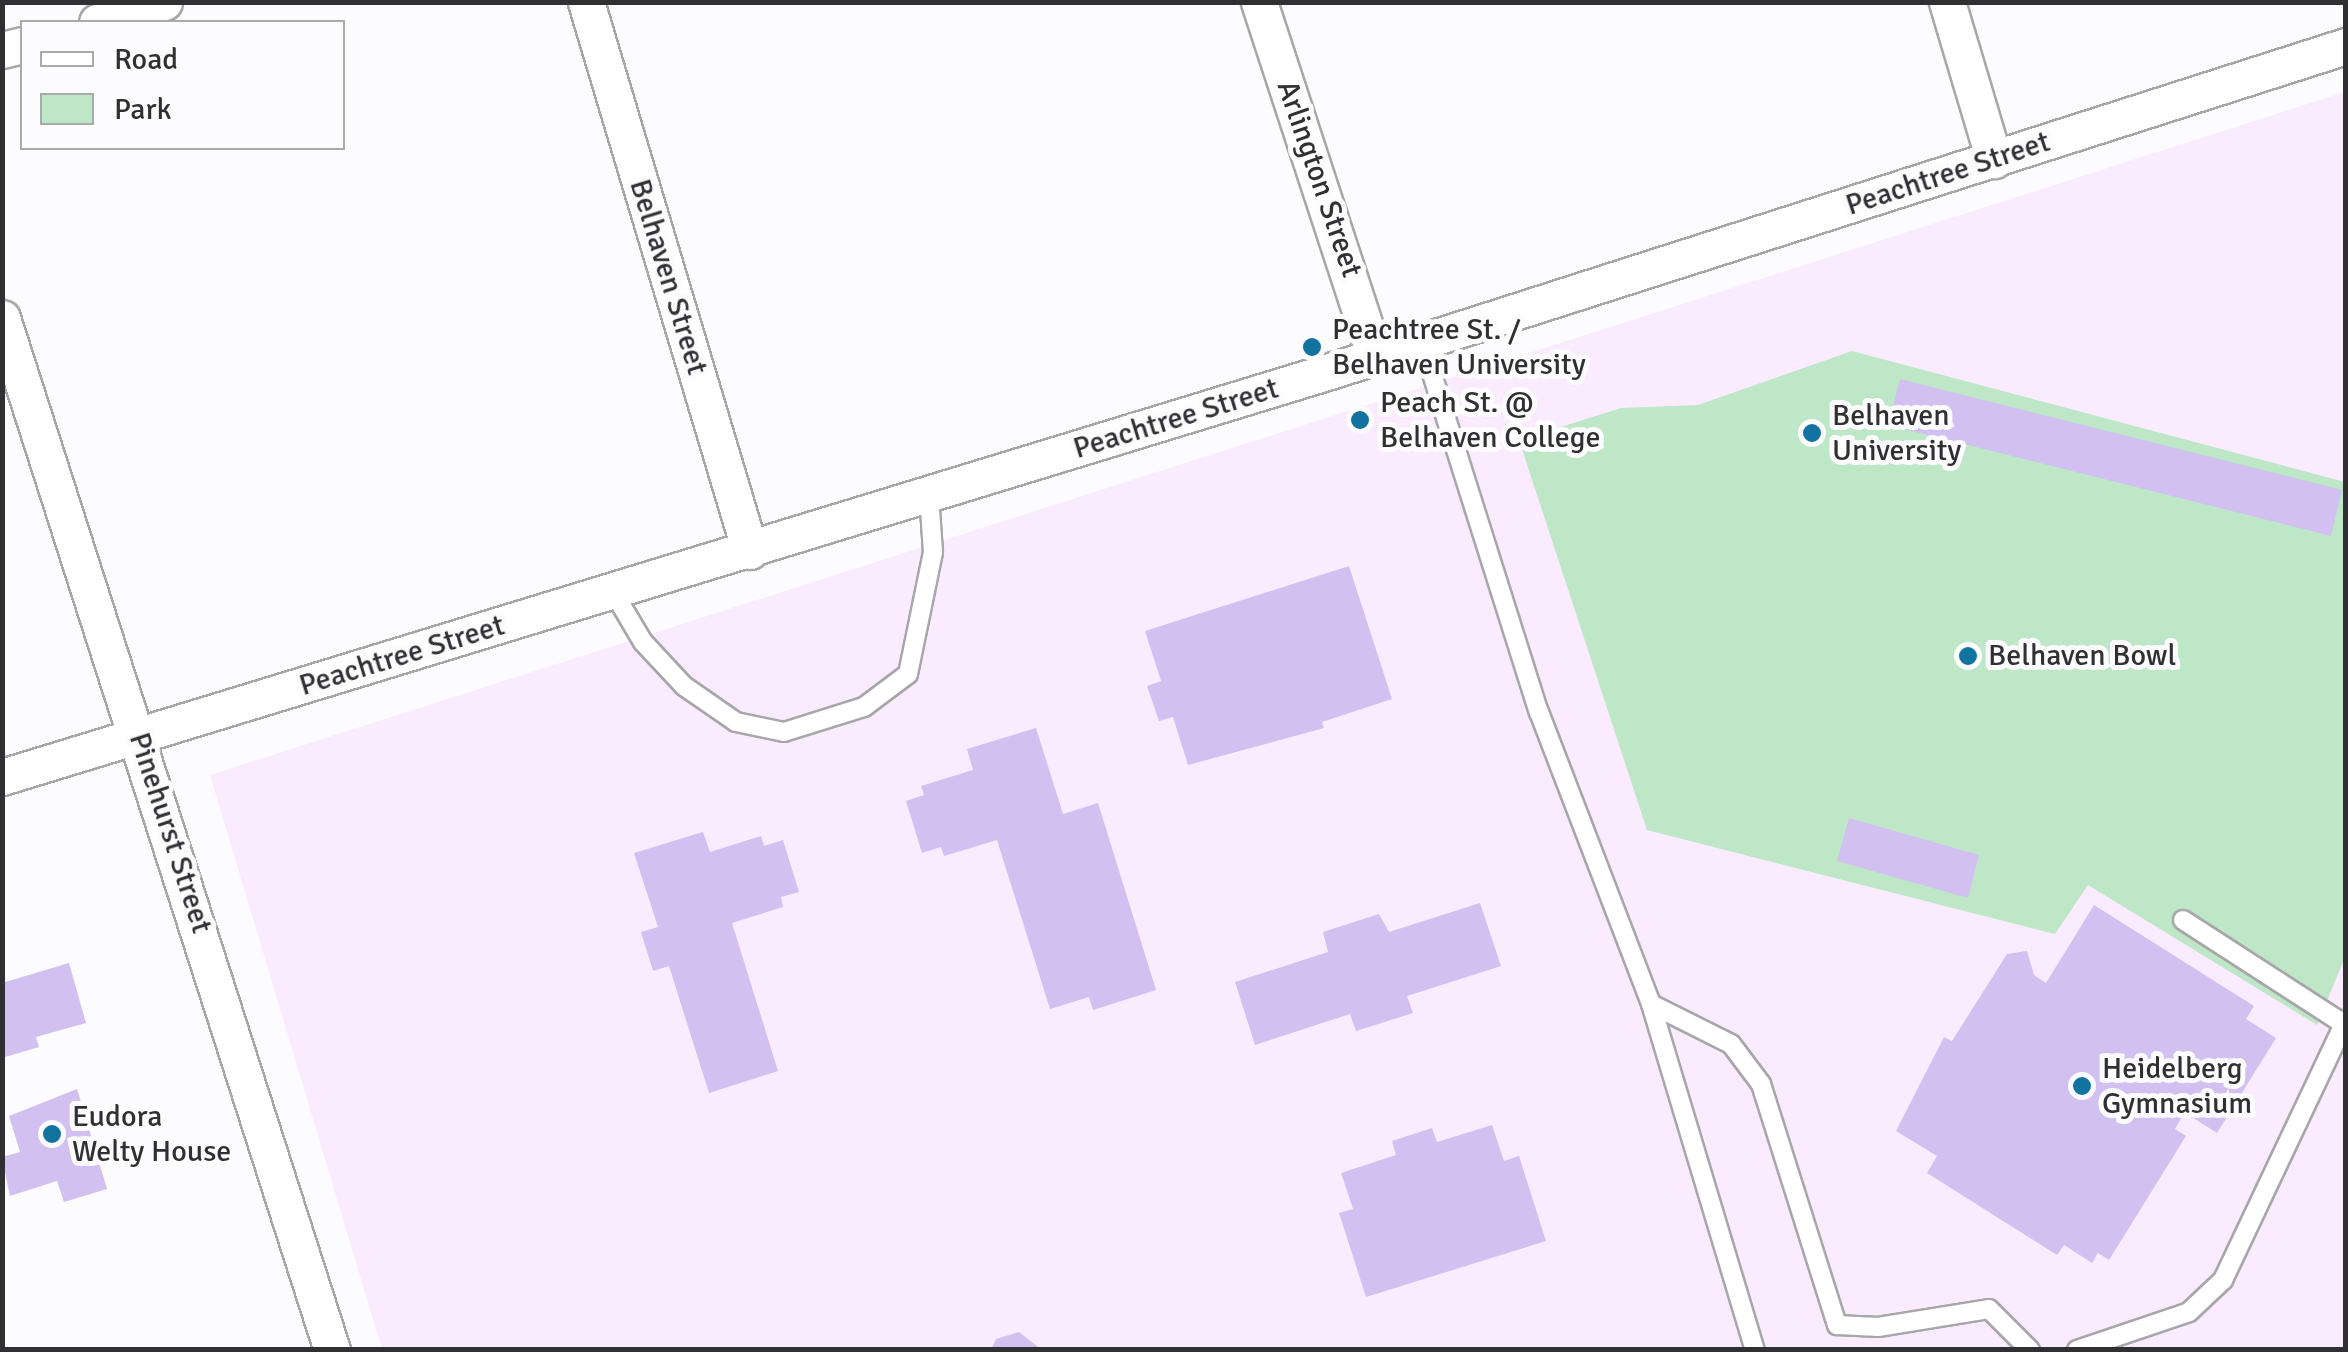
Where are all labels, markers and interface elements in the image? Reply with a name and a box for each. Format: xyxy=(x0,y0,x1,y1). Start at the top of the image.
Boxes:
legend xyxy=(20,20,345,150)
text: Road xyxy=(114,41,178,78)
street label: Arlington Street xyxy=(1269,76,1369,282)
text: Park xyxy=(114,91,172,128)
street label: Peachtree Street xyxy=(1841,124,2055,224)
street label: Belhaven Street xyxy=(621,175,715,379)
place label: Peachtree St. / Belhaven University xyxy=(1332,312,1586,382)
marker: Peachtree St. / Belhaven University xyxy=(1301,336,1323,358)
street label: Peachtree Street xyxy=(1069,371,1283,467)
place label: Peach St. @ Belhaven College xyxy=(1380,385,1601,456)
place label: Belhaven University xyxy=(1832,398,1961,468)
marker: Peach St. @ Belhaven College xyxy=(1349,409,1371,431)
marker: Belhaven University xyxy=(1801,422,1823,444)
street label: Peachtree Street xyxy=(295,608,509,704)
place label: Belhaven Bowl xyxy=(1988,638,2176,674)
marker: Belhaven Bowl xyxy=(1957,645,1979,667)
street label: Pinehurst Street xyxy=(121,728,219,938)
place label: Heidelberg Gymnasium xyxy=(2102,1051,2252,1122)
marker: Heidelberg Gymnasium xyxy=(2071,1075,2093,1097)
place label: Eudora Welty House xyxy=(72,1099,231,1170)
marker: Eudora Welty House xyxy=(41,1123,63,1145)

